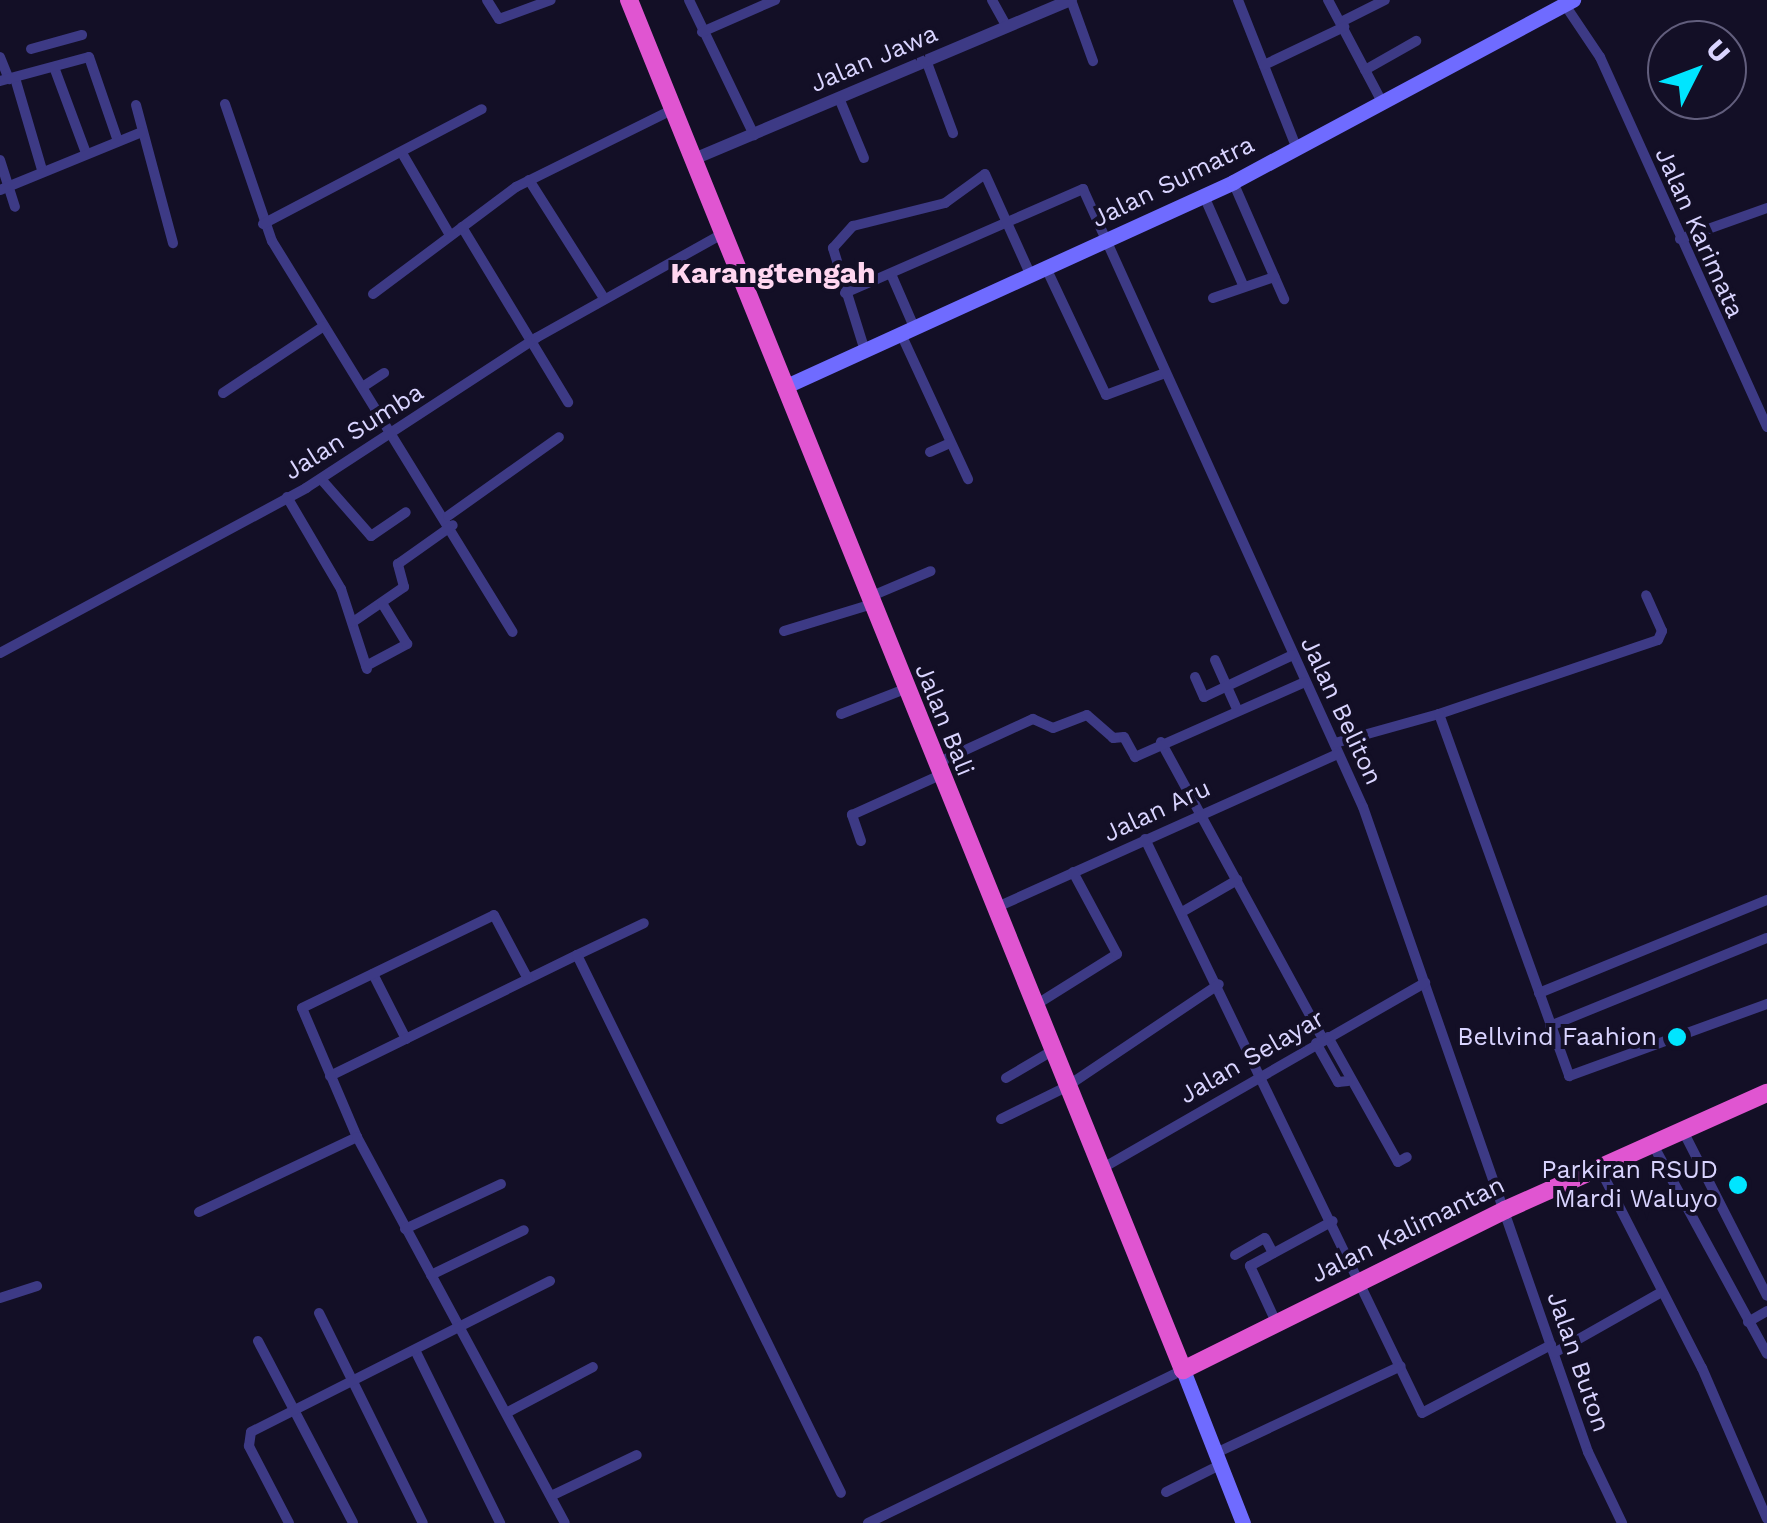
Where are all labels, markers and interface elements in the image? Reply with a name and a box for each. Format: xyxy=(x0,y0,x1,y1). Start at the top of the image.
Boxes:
street label: Jalan Jawa xyxy=(806,19,942,99)
north arrow xyxy=(1647,20,1747,120)
text: U xyxy=(1699,32,1737,69)
street label: Jalan Sumatra xyxy=(1087,130,1259,234)
street label: Jalan Karimata xyxy=(1648,143,1750,323)
district label: Karangtengah xyxy=(670,255,876,291)
street label: Jalan Sumba xyxy=(279,377,429,487)
street label: Jalan Beliton xyxy=(1294,632,1388,790)
street label: Jalan Bali xyxy=(908,659,980,781)
street label: Jalan Aru xyxy=(1098,773,1216,849)
street label: Jalan Selayar xyxy=(1174,1003,1330,1111)
place label: Bellvind Faahion xyxy=(1457,1022,1657,1052)
marker: Bellvind Faahion xyxy=(1666,1026,1688,1048)
place label: Parkiran RSUD Mardi Waluyo xyxy=(1541,1156,1718,1215)
street label: Jalan Kalimantan xyxy=(1306,1170,1510,1290)
marker: Parkiran RSUD Mardi Waluyo xyxy=(1727,1174,1749,1196)
street label: Jalan Buton xyxy=(1540,1288,1616,1436)

